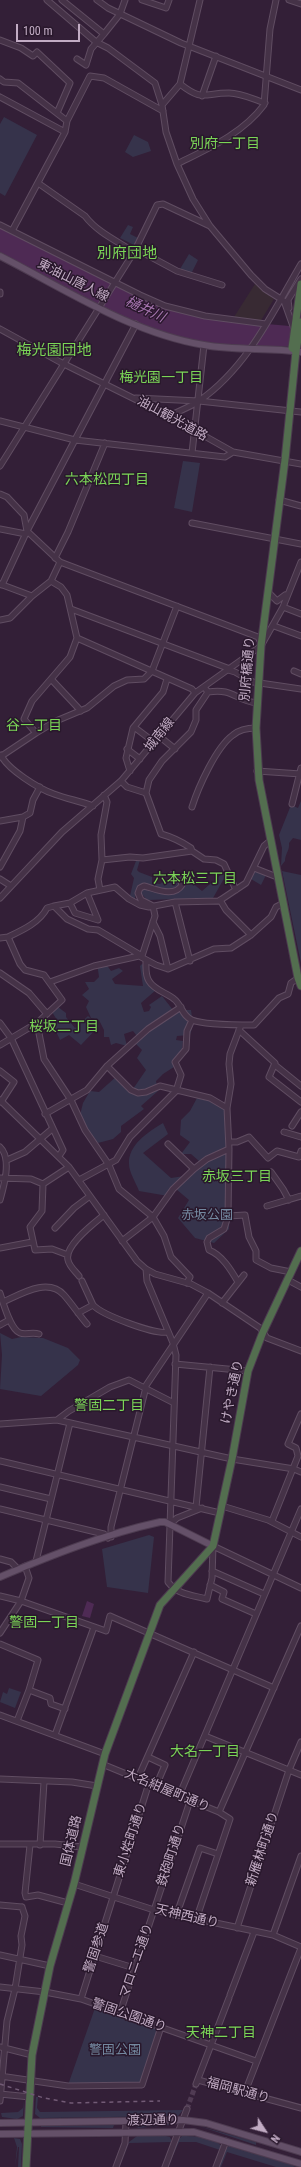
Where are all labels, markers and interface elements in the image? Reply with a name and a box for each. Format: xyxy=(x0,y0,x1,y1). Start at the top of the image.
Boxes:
scale bar xyxy=(18,16,82,42)
text: 100 m xyxy=(23,24,53,38)
district label: 別府一丁目 xyxy=(190,136,260,152)
district label: 別府団地 xyxy=(97,245,157,263)
street label: 東油山唐人線 xyxy=(35,256,111,306)
water label: 樋井川 xyxy=(122,294,168,326)
district label: 梅光園団地 xyxy=(17,342,91,360)
district label: 梅光園一丁目 xyxy=(119,370,203,386)
street label: 油山観光道路 xyxy=(134,393,210,445)
district label: 六本松四丁目 xyxy=(65,472,149,488)
street label: 別府橋通り xyxy=(237,636,259,702)
street label: 城南線 xyxy=(142,715,178,755)
district label: 谷一丁目 xyxy=(6,718,62,734)
district label: 六本松三丁目 xyxy=(153,871,237,887)
district label: 桜坂二丁目 xyxy=(29,1019,99,1035)
district label: 赤坂三丁目 xyxy=(202,1169,272,1185)
park label: 赤坂公園 xyxy=(181,1208,233,1224)
street label: けやき通り xyxy=(219,1359,247,1425)
district label: 警固二丁目 xyxy=(74,1398,144,1414)
district label: 警固一丁目 xyxy=(9,1615,79,1631)
district label: 大名一丁目 xyxy=(170,1744,240,1760)
street label: 大名紺屋町通り xyxy=(122,1766,212,1816)
street label: 東小姓町通り xyxy=(112,1800,150,1880)
street label: 新雁林町通り xyxy=(244,1809,282,1889)
street label: 国体道路 xyxy=(59,1814,85,1868)
street label: 鉄砲町通り xyxy=(155,1822,189,1888)
street label: 天神西通り xyxy=(154,1902,220,1932)
street label: 警固参道 xyxy=(82,1921,112,1975)
street label: マロニエ通り xyxy=(117,1922,157,2000)
street label: 警固公園通り xyxy=(90,1996,168,2036)
district label: 天神二丁目 xyxy=(186,2025,256,2041)
park label: 警固公園 xyxy=(89,2043,141,2059)
street label: 福岡駅通り xyxy=(205,2075,271,2107)
north arrow xyxy=(245,2111,285,2151)
street label: 渡辺通り xyxy=(127,2113,179,2129)
text: N xyxy=(268,2132,282,2145)

